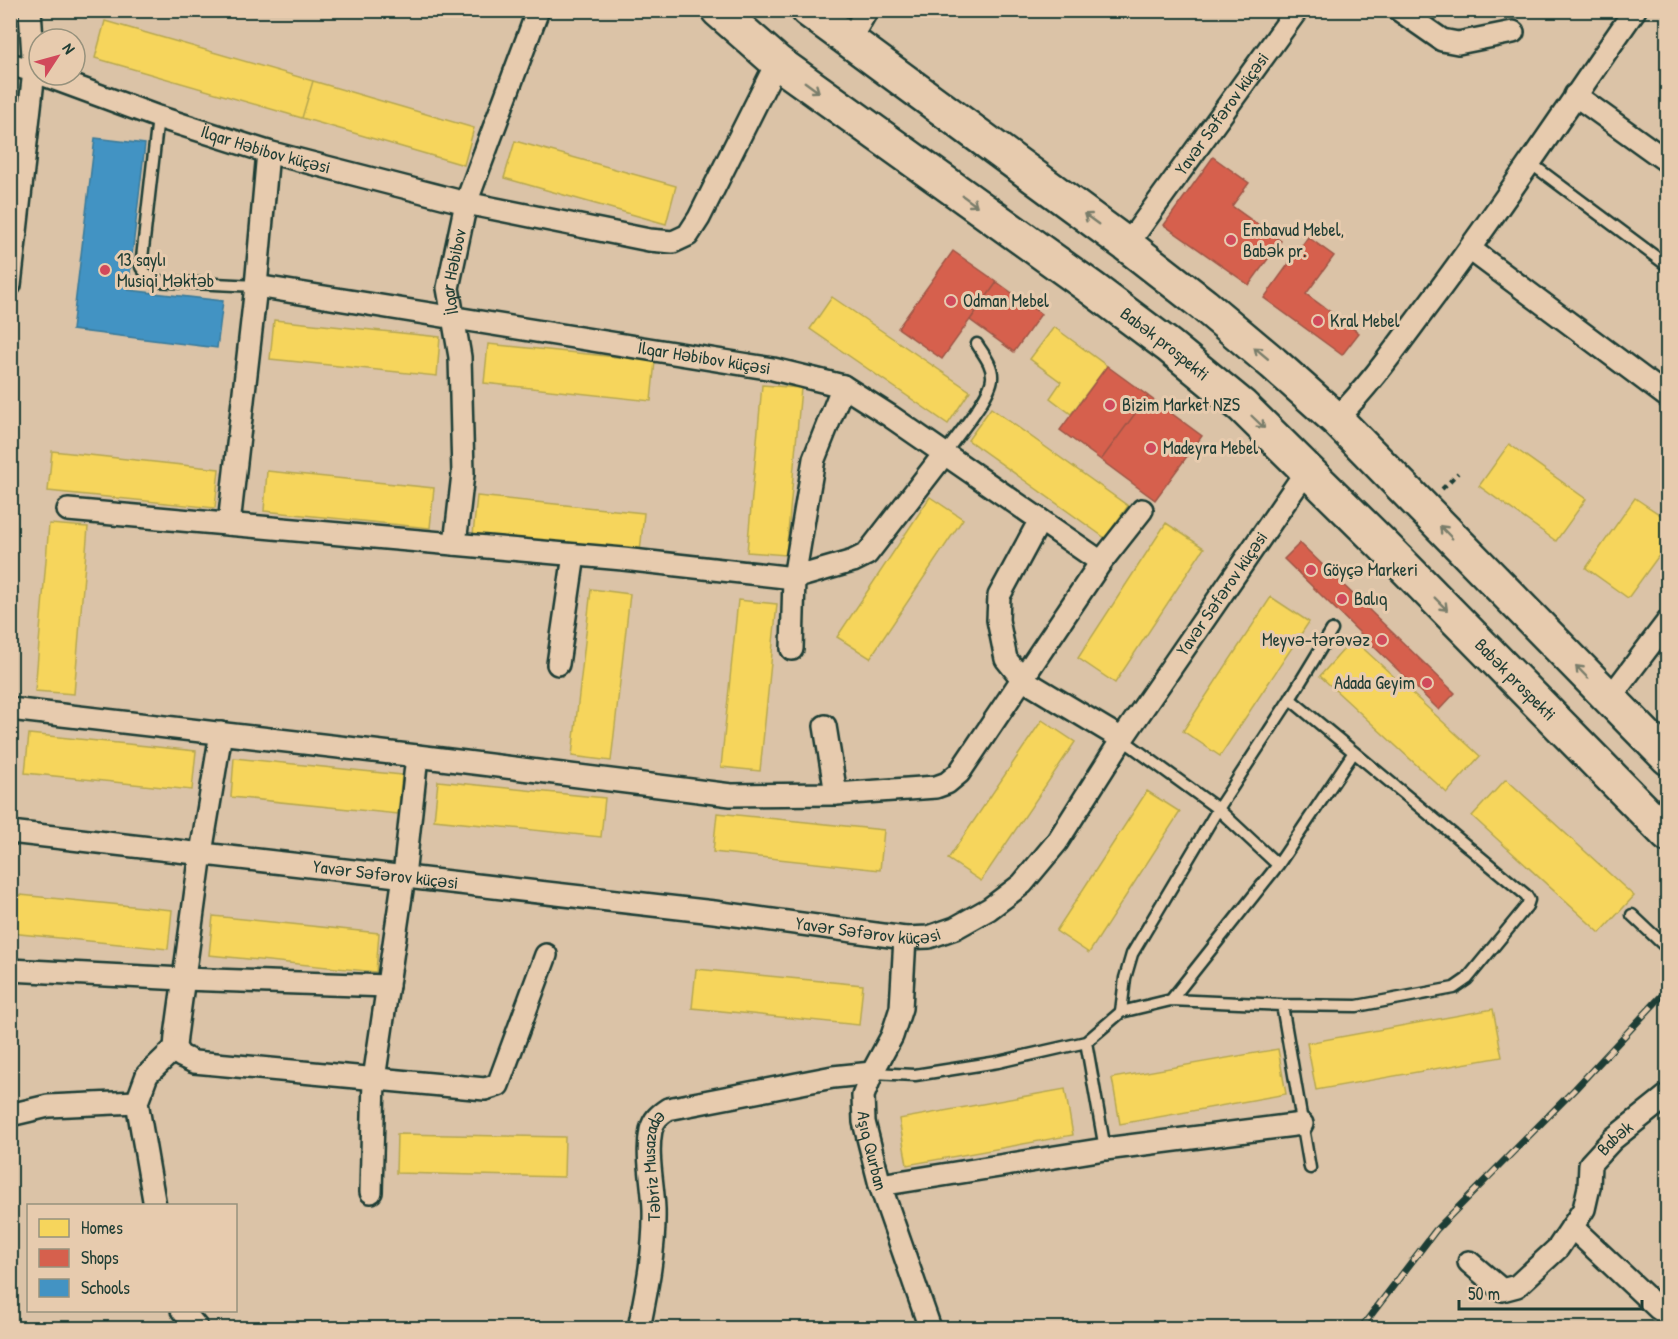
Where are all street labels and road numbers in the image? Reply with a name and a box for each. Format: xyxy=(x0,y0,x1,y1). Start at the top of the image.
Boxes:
street label: Yavər Səfərov küçəsi xyxy=(1169,47,1275,180)
street label: İlqar Həbibov küçəsi xyxy=(198,118,333,180)
street label: İlqar Həbibov xyxy=(435,226,472,317)
street label: Babək prospekti xyxy=(1115,301,1215,386)
street label: İlqar Həbibov küçəsi xyxy=(636,334,773,380)
street label: Yavər Səfərov küçəsi xyxy=(1170,526,1273,661)
street label: Babək prospekti xyxy=(1469,632,1562,726)
street label: Yavər Səfərov küçəsi xyxy=(312,854,460,895)
street label: Yavər Səfərov küçəsi xyxy=(794,910,944,950)
street label: Təbriz Musazadə xyxy=(636,1104,670,1221)
street label: Aşıq Qurban xyxy=(852,1111,894,1194)
street label: Babək xyxy=(1591,1115,1638,1161)

